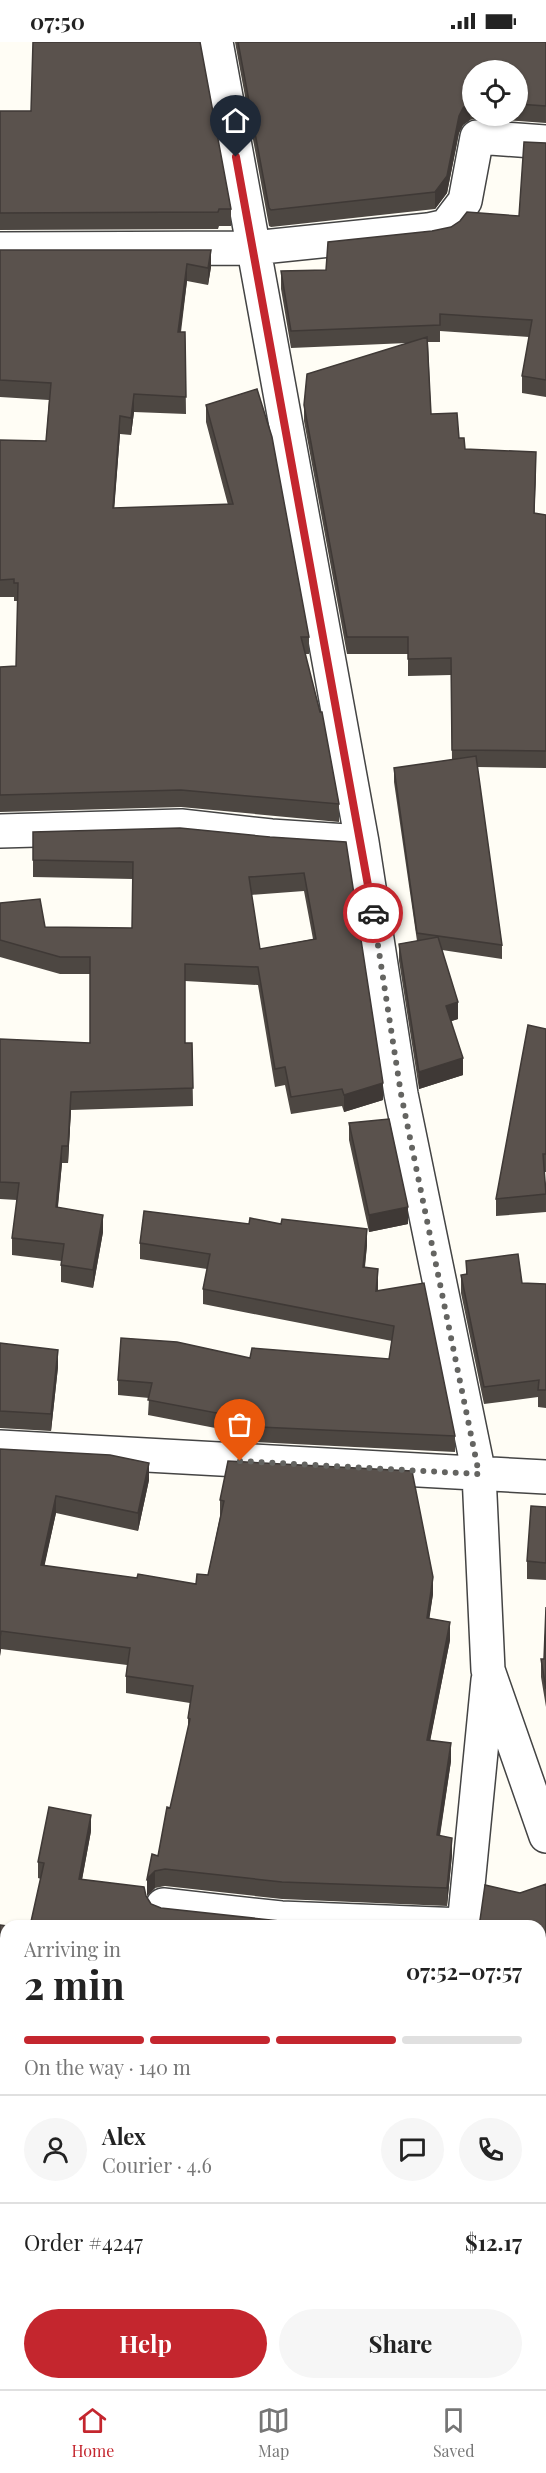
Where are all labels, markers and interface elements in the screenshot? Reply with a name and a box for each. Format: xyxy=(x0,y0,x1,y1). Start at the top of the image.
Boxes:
text: 07:50 xyxy=(30,6,85,36)
map controls xyxy=(462,60,528,126)
button: locate xyxy=(462,60,528,126)
pin xyxy=(210,95,261,157)
icon: home xyxy=(219,104,252,137)
courier xyxy=(343,883,403,943)
icon: car xyxy=(357,897,390,930)
pin xyxy=(214,1399,265,1461)
icon: bag xyxy=(223,1408,256,1441)
text: Arriving in xyxy=(24,1935,121,1962)
text: 07:52–07:57 xyxy=(406,1956,522,1986)
text: 2 min xyxy=(24,1958,125,2010)
text: On the way · 140 m xyxy=(24,2053,191,2080)
button: person xyxy=(24,2118,87,2181)
button: chat xyxy=(381,2118,444,2181)
button: phone xyxy=(459,2118,522,2181)
text: Alex xyxy=(102,2121,146,2151)
text: Courier · 4.6 xyxy=(102,2151,212,2178)
text: Order #4247 xyxy=(24,2227,143,2257)
text: $12.17 xyxy=(465,2227,522,2257)
button: Help xyxy=(24,2309,267,2378)
button: Share xyxy=(279,2309,522,2378)
tab: Home xyxy=(71,2404,114,2461)
tab: Map xyxy=(257,2404,290,2461)
tab: Saved xyxy=(433,2404,475,2461)

